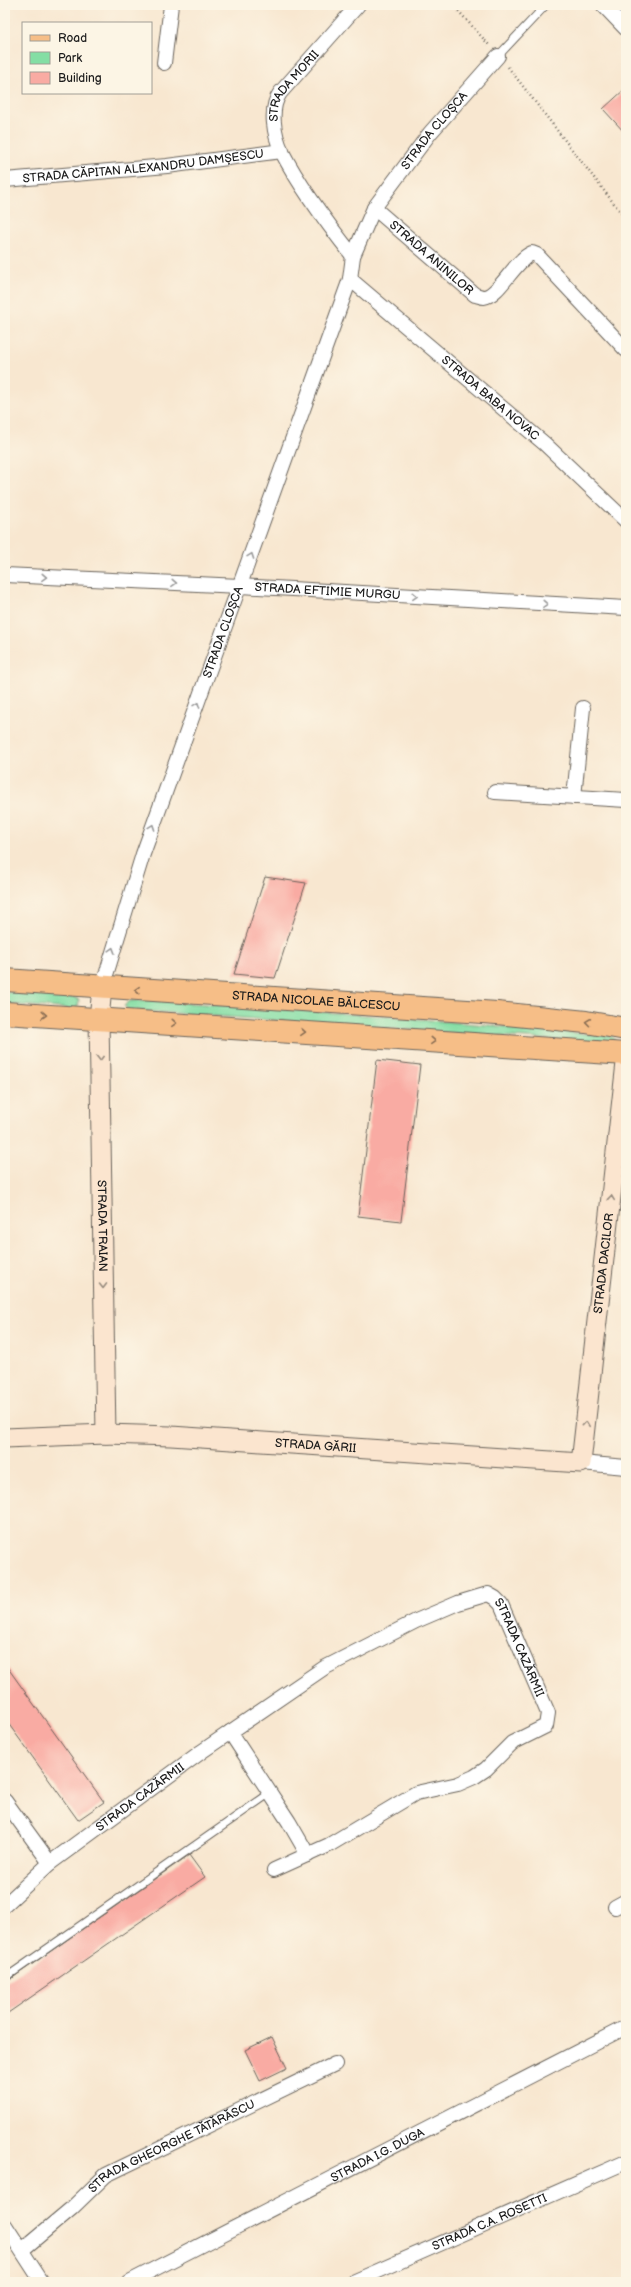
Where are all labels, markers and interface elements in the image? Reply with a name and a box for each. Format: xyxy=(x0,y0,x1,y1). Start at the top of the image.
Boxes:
legend xyxy=(22,22,152,94)
text: Road xyxy=(58,31,87,46)
street label: STRADA MORII xyxy=(267,47,323,122)
text: Park xyxy=(58,51,82,66)
text: Building xyxy=(58,71,102,86)
street label: STRADA CLOȘCA xyxy=(398,88,471,173)
street label: STRADA CĂPITAN ALEXANDRU DAMȘESCU xyxy=(22,146,265,186)
street label: STRADA ANINILOR xyxy=(386,218,477,299)
street label: STRADA BABA NOVAC xyxy=(438,353,542,444)
one-way arrow xyxy=(246,553,254,560)
one-way arrow xyxy=(41,572,47,581)
one-way arrow xyxy=(171,578,177,587)
street label: STRADA EFTIMIE MURGU xyxy=(254,580,401,603)
street label: STRADA CLOȘCA xyxy=(200,584,247,680)
one-way arrow xyxy=(412,591,418,600)
one-way arrow xyxy=(542,599,548,608)
one-way arrow xyxy=(192,701,200,708)
one-way arrow xyxy=(148,823,156,830)
one-way arrow xyxy=(107,947,116,954)
one-way arrow xyxy=(134,986,140,995)
street label: STRADA NICOLAE BĂLCESCU xyxy=(232,988,401,1014)
one-way arrow xyxy=(41,1011,47,1020)
one-way arrow xyxy=(585,1018,591,1027)
one-way arrow xyxy=(171,1019,177,1028)
one-way arrow xyxy=(300,1027,306,1036)
one-way arrow xyxy=(430,1036,436,1045)
one-way arrow xyxy=(96,1055,104,1061)
street label: STRADA TRAIAN xyxy=(94,1180,110,1272)
one-way arrow xyxy=(606,1195,615,1201)
street label: STRADA DACILOR xyxy=(591,1212,617,1314)
one-way arrow xyxy=(99,1283,107,1289)
one-way arrow xyxy=(581,1421,590,1427)
street label: STRADA GĂRII xyxy=(274,1436,357,1456)
street label: STRADA CAZĂRMII xyxy=(491,1595,547,1699)
street label: STRADA CAZĂRMII xyxy=(93,1760,187,1835)
street label: STRADA GHEORGHE TĂTĂRĂSCU xyxy=(85,2097,258,2196)
street label: STRADA I.G. DUGA xyxy=(328,2125,428,2186)
street label: STRADA C.A. ROSETTI xyxy=(430,2191,550,2254)

